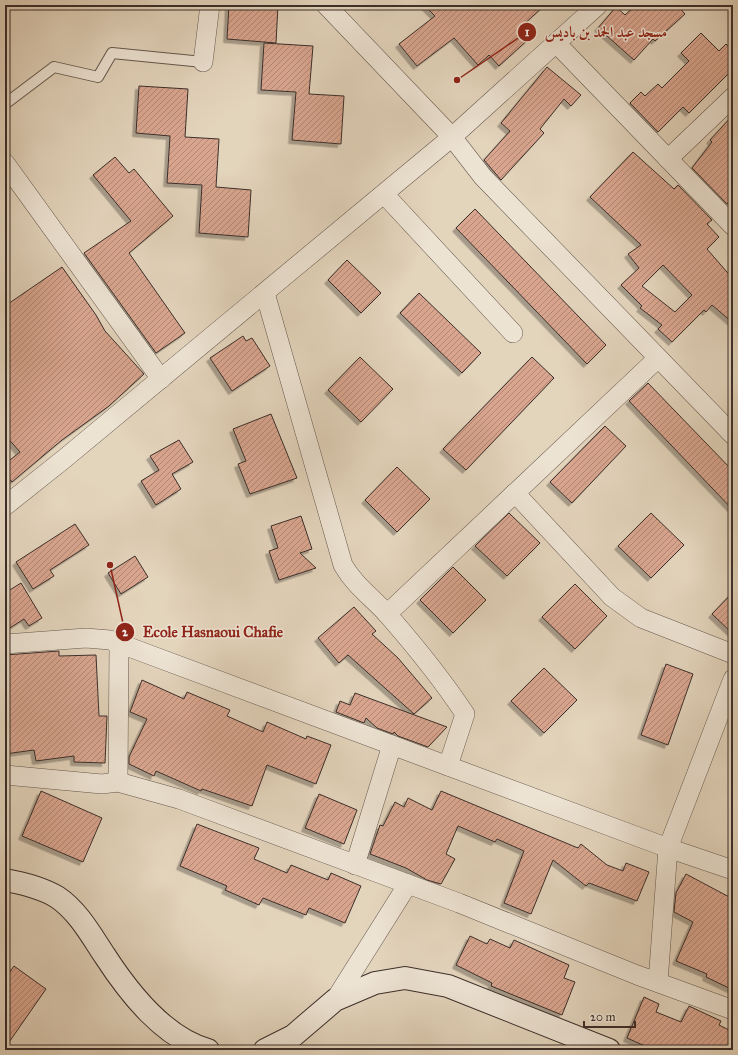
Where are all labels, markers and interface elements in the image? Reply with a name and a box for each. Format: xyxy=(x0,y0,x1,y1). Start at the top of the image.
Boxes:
callout: مسجد عبد الحمد بن باديس xyxy=(517,18,676,45)
text: مسجد عبد الحمد بن باديس xyxy=(545,23,667,42)
text: 1 xyxy=(525,25,530,39)
callout: Ecole Hasnaoui Chafie xyxy=(115,618,291,645)
text: Ecole Hasnaoui Chafie xyxy=(143,623,284,641)
text: 2 xyxy=(122,625,129,639)
scale bar xyxy=(584,1003,635,1029)
text: 20 m xyxy=(590,1010,616,1024)

